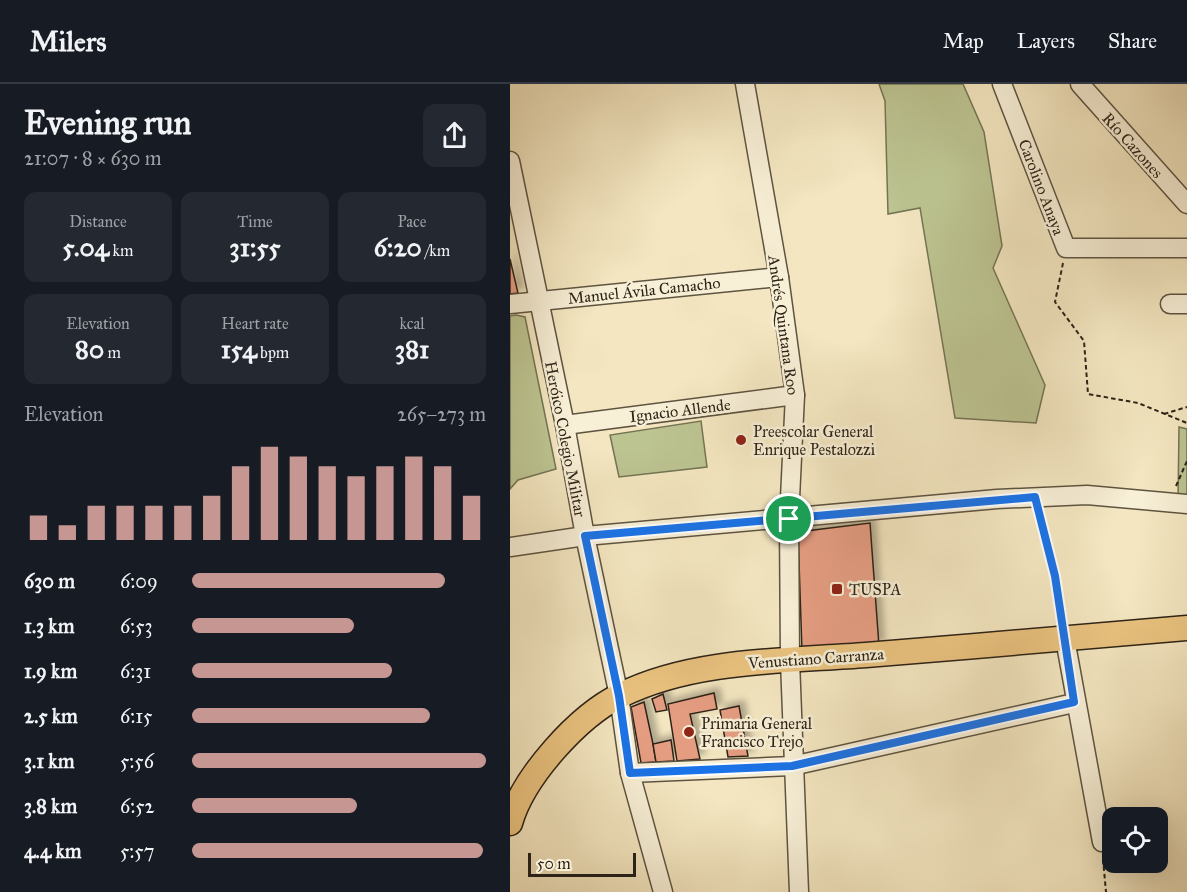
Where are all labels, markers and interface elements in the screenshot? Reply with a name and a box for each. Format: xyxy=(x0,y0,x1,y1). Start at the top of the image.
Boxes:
text: Milers xyxy=(30,24,106,59)
text: Map xyxy=(943,28,984,54)
text: Layers xyxy=(1017,28,1075,54)
text: Share xyxy=(1108,28,1157,54)
text: Evening run xyxy=(24,103,191,143)
button: share xyxy=(423,104,486,167)
street label: Río Cazones xyxy=(1098,109,1167,182)
street label: Carolino Anaya xyxy=(1015,137,1069,238)
text: 21:07 · 8 × 630 m xyxy=(24,146,161,170)
text: Distance xyxy=(69,212,127,231)
text: Time xyxy=(237,212,273,231)
text: Pace xyxy=(397,212,427,231)
text: 5.04 xyxy=(63,231,109,263)
text: 31:55 xyxy=(229,231,281,263)
text: 6:20 xyxy=(374,231,422,263)
text: km xyxy=(109,241,133,260)
text: /km xyxy=(422,241,450,260)
street label: Andrés Quintana Roo xyxy=(764,253,803,396)
street label: Manuel Ávila Camacho xyxy=(567,272,721,308)
text: Elevation xyxy=(66,314,130,333)
text: Heart rate xyxy=(221,314,289,333)
text: kcal xyxy=(399,314,425,333)
text: 80 xyxy=(75,333,104,365)
text: 154 xyxy=(221,333,257,365)
text: 381 xyxy=(395,333,429,365)
text: m xyxy=(104,343,121,362)
text: bpm xyxy=(257,343,289,362)
street label: Heróico Colegio Militar xyxy=(540,359,590,519)
street label: Ignacio Allende xyxy=(628,395,732,427)
text: Elevation xyxy=(24,402,103,426)
text: 265–273 m xyxy=(397,402,486,426)
place label: Preescolar General Enrique Pestalozzi xyxy=(753,422,876,460)
marker: Preescolar General Enrique Pestalozzi xyxy=(734,433,748,447)
pin xyxy=(763,493,814,544)
icon: arrive xyxy=(772,502,805,535)
text: 630 m xyxy=(24,569,75,593)
text: 6:09 xyxy=(120,569,158,593)
place label: TUSPA xyxy=(849,580,901,599)
marker: TUSPA xyxy=(830,582,844,596)
text: 1.3 km xyxy=(24,614,74,638)
text: 6:53 xyxy=(120,614,153,638)
street label: Venustiano Carranza xyxy=(747,644,885,673)
text: 1.9 km xyxy=(24,659,77,683)
text: 6:31 xyxy=(120,659,151,683)
text: 2.5 km xyxy=(24,704,78,728)
text: 6:15 xyxy=(120,704,152,728)
place label: Primaria General Francisco Trejo xyxy=(701,714,813,751)
marker: Primaria General Francisco Trejo xyxy=(682,725,696,739)
text: 3.1 km xyxy=(24,749,74,773)
text: 5:56 xyxy=(120,749,154,773)
text: 3.8 km xyxy=(24,794,77,818)
text: 6:52 xyxy=(120,794,154,818)
map controls xyxy=(1102,807,1168,873)
button: locate xyxy=(1102,807,1168,873)
text: 4.4 km xyxy=(24,839,82,863)
text: 5:57 xyxy=(120,839,154,863)
scale bar xyxy=(528,850,636,878)
text: 50 m xyxy=(537,854,571,873)

